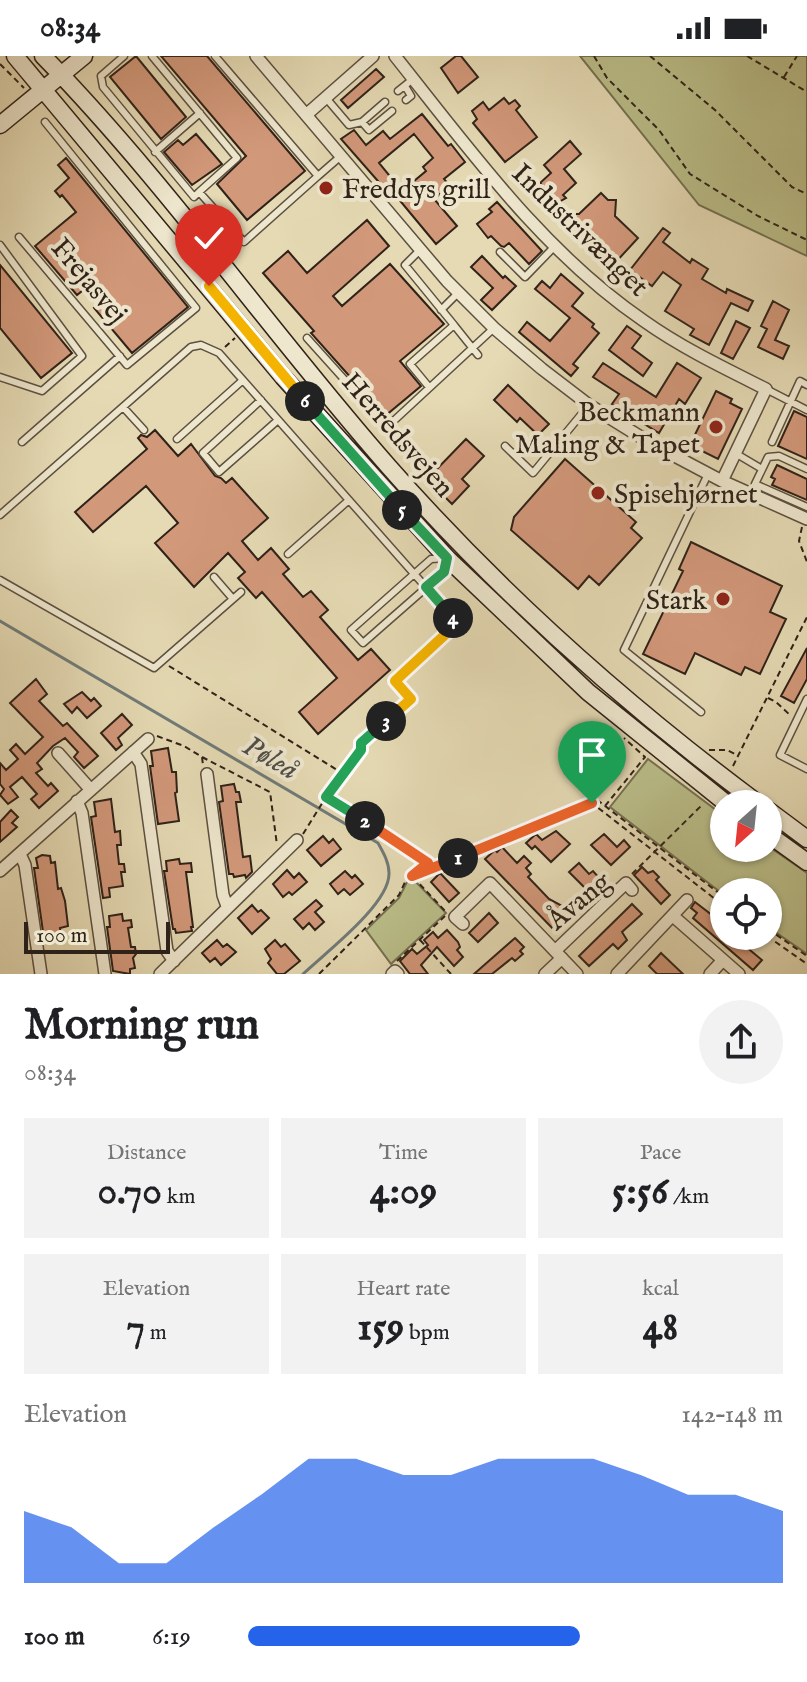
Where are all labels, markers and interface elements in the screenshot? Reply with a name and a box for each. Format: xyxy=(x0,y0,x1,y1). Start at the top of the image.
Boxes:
text: 08:34 xyxy=(40,9,100,47)
street label: Industrivænget xyxy=(504,157,655,305)
place label: Freddys grill xyxy=(342,173,491,208)
marker: Freddys grill xyxy=(317,179,335,197)
pin xyxy=(175,204,243,286)
icon: check xyxy=(187,216,231,260)
street label: Frejasvej xyxy=(42,232,134,332)
street label: Herredsvejen xyxy=(333,366,461,505)
pin: 6 xyxy=(285,381,325,421)
text: 6 xyxy=(300,387,310,415)
place label: Beckmann Maling & Tapet xyxy=(515,396,700,463)
marker: Beckmann Maling & Tapet xyxy=(707,418,725,436)
place label: Spisehjørnet xyxy=(614,478,758,513)
marker: Spisehjørnet xyxy=(589,484,607,502)
pin: 5 xyxy=(382,490,422,530)
text: 5 xyxy=(398,496,406,524)
place label: Stark xyxy=(646,584,708,619)
marker: Stark xyxy=(714,590,732,608)
pin: 4 xyxy=(433,598,473,638)
text: 4 xyxy=(448,604,458,632)
pin: 3 xyxy=(366,701,406,741)
text: 3 xyxy=(382,707,390,735)
pin xyxy=(558,721,626,803)
water label: Pøleå xyxy=(235,728,305,790)
icon: arrive xyxy=(570,733,614,777)
north arrow xyxy=(710,790,782,862)
map controls xyxy=(710,790,782,950)
pin: 2 xyxy=(345,801,385,841)
text: 2 xyxy=(360,807,370,835)
pin: 1 xyxy=(438,838,478,878)
text: 1 xyxy=(454,844,462,872)
street label: Åvang xyxy=(539,864,619,939)
button: locate xyxy=(710,878,782,950)
scale bar xyxy=(24,918,170,954)
text: 100 m xyxy=(36,922,88,950)
text: Morning run xyxy=(24,998,259,1054)
button: share xyxy=(699,1000,783,1084)
text: 08:34 xyxy=(24,1056,76,1089)
text: Distance xyxy=(107,1139,186,1167)
text: Time xyxy=(379,1139,428,1167)
text: Pace xyxy=(640,1139,681,1167)
text: 0.70 xyxy=(97,1167,162,1218)
text: 4:09 xyxy=(370,1167,437,1218)
text: 5:56 xyxy=(612,1167,668,1218)
text: km xyxy=(162,1183,196,1211)
text: /km xyxy=(668,1183,709,1211)
text: Elevation xyxy=(103,1275,190,1303)
text: Heart rate xyxy=(357,1275,450,1303)
text: kcal xyxy=(642,1275,679,1303)
text: 7 xyxy=(126,1303,145,1354)
text: 159 xyxy=(357,1303,404,1354)
text: 48 xyxy=(643,1303,678,1354)
text: m xyxy=(145,1319,167,1347)
text: bpm xyxy=(404,1319,450,1347)
text: Elevation xyxy=(24,1398,127,1431)
text: 142–148 m xyxy=(681,1398,783,1431)
text: 100 m xyxy=(24,1620,85,1653)
text: 6:19 xyxy=(152,1620,191,1653)

